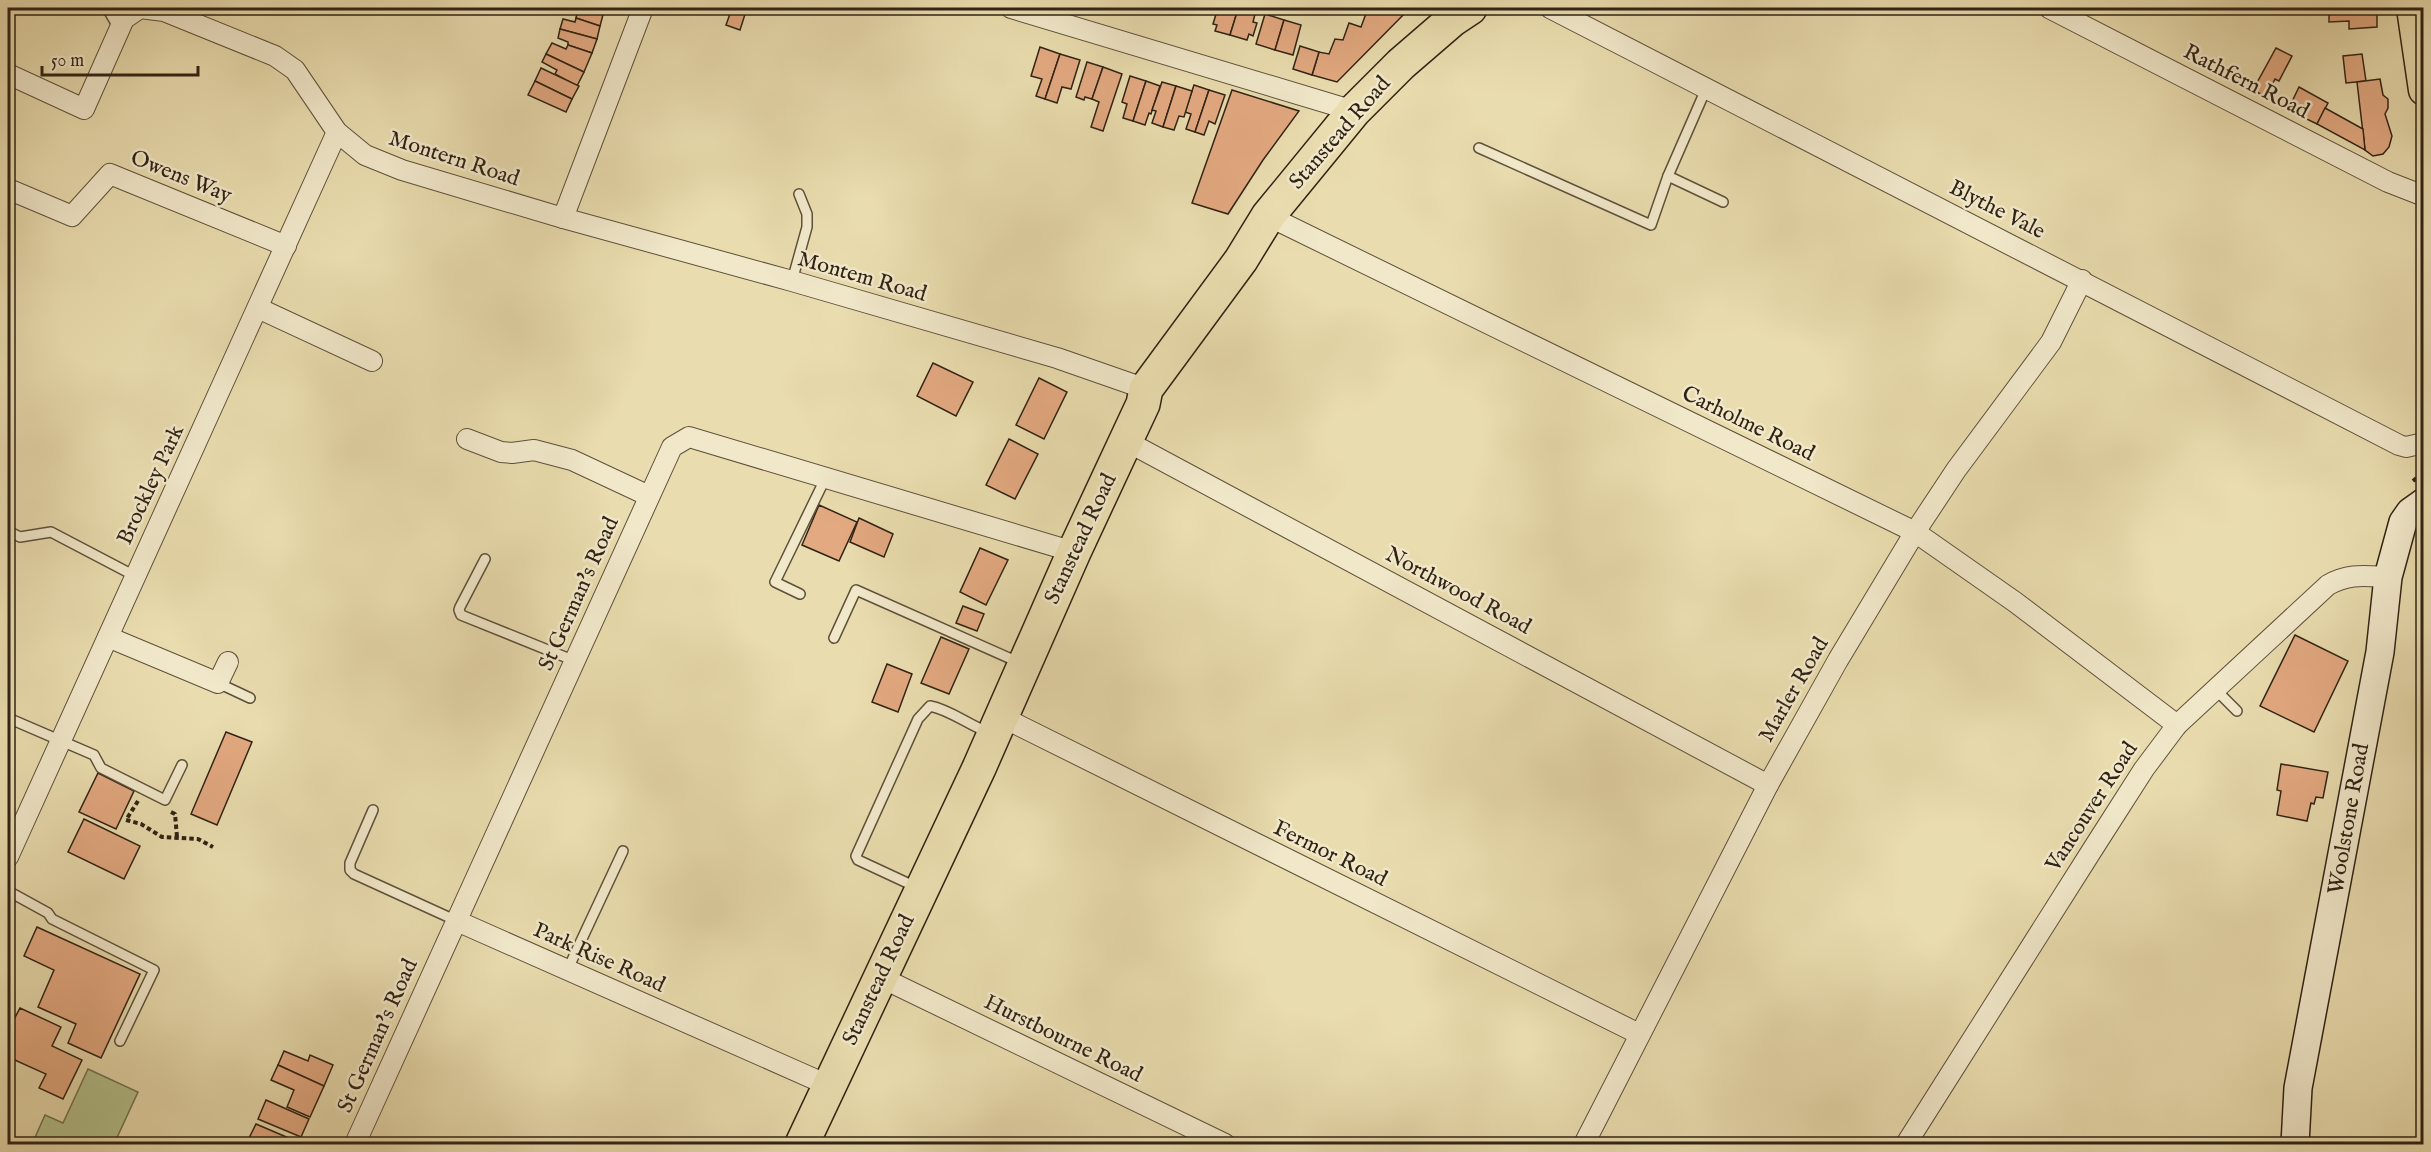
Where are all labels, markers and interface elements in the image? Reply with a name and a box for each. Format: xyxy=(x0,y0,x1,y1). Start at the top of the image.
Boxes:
street label: Rathfern Road xyxy=(2178,38,2314,126)
scale bar xyxy=(42,39,198,77)
text: 50 m xyxy=(51,50,84,73)
street label: Stanstead Road xyxy=(1283,70,1397,195)
street label: Montern Road xyxy=(385,125,523,193)
street label: Owens Way xyxy=(126,144,236,210)
street label: Blythe Vale xyxy=(1944,174,2050,246)
street label: Montem Road xyxy=(794,245,930,309)
street label: Carholme Road xyxy=(1677,380,1819,468)
street label: Brockley Park xyxy=(111,420,191,549)
street label: Stanstead Road xyxy=(1038,469,1124,609)
street label: St German's Road xyxy=(533,512,626,675)
street label: Northwood Road xyxy=(1380,541,1536,641)
street label: Marler Road xyxy=(1753,632,1835,748)
street label: Vancouver Road xyxy=(2039,737,2145,878)
street label: Woolstone Road xyxy=(2322,741,2376,897)
street label: Fermor Road xyxy=(1268,814,1392,894)
street label: Stanstead Road xyxy=(836,910,922,1050)
street label: Park Rise Road xyxy=(529,916,670,1000)
street label: St German's Road xyxy=(332,954,425,1117)
street label: Hurstbourne Road xyxy=(979,989,1147,1090)

